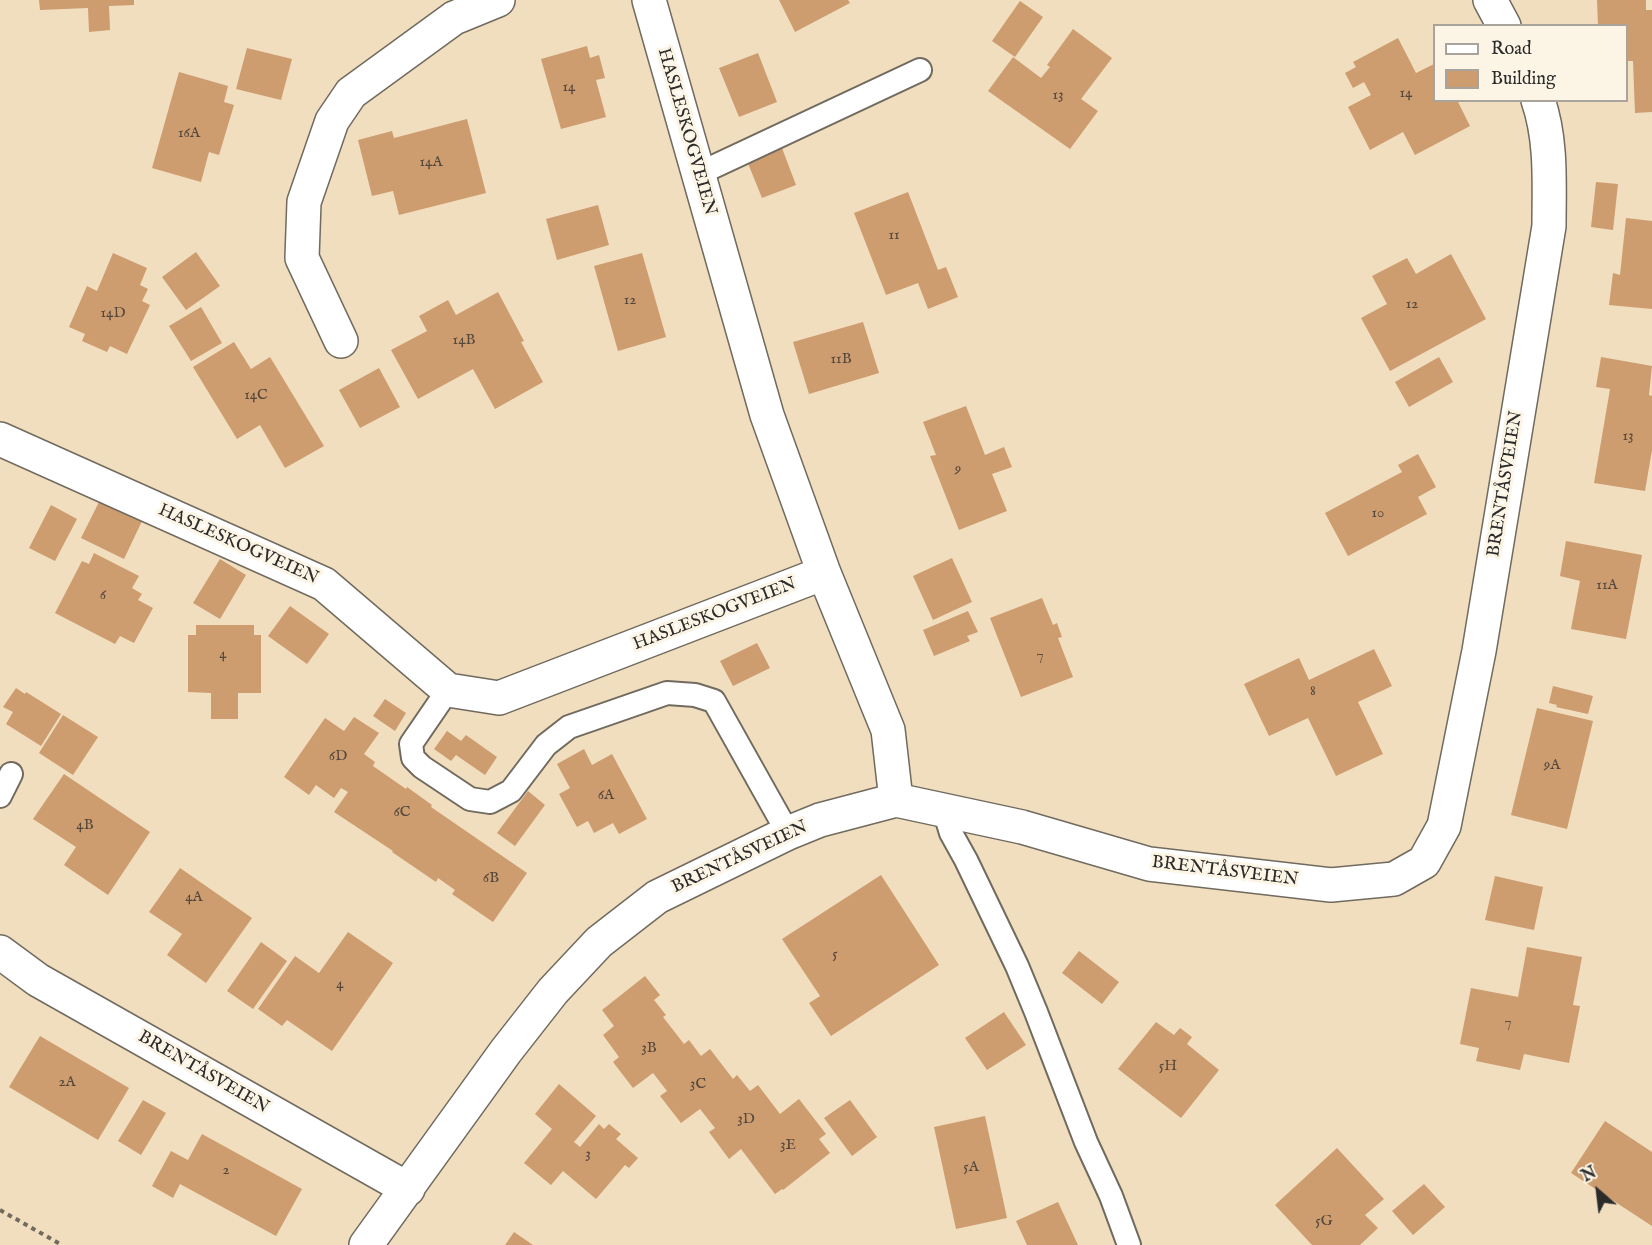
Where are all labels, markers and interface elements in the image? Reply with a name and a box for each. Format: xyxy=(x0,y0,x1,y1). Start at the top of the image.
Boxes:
legend xyxy=(1433,24,1628,102)
text: Road xyxy=(1491,38,1532,61)
street label: HASLESKOGVEIEN xyxy=(652,46,720,218)
text: Building xyxy=(1491,68,1556,91)
house number: 14 xyxy=(563,79,575,97)
house number: 14 xyxy=(1400,85,1412,103)
house number: 13 xyxy=(1052,87,1064,105)
house number: 16A xyxy=(178,125,200,143)
house number: 14A xyxy=(419,154,443,172)
house number: 11 xyxy=(888,227,900,245)
house number: 12 xyxy=(624,292,636,310)
house number: 12 xyxy=(1406,296,1418,314)
house number: 14D xyxy=(101,305,125,323)
house number: 14B xyxy=(453,332,475,350)
house number: 11B xyxy=(830,351,852,369)
house number: 14C xyxy=(244,387,268,405)
street label: BRENTÅSVEIEN xyxy=(1484,409,1528,559)
house number: 13 xyxy=(1622,428,1634,446)
house number: 9 xyxy=(955,461,961,479)
street label: HASLESKOGVEIEN xyxy=(155,500,321,590)
house number: 10 xyxy=(1372,505,1384,523)
street label: HASLESKOGVEIEN xyxy=(630,574,800,656)
house number: 11A xyxy=(1596,577,1618,595)
house number: 6 xyxy=(100,587,106,605)
house number: 4 xyxy=(219,646,227,664)
house number: 7 xyxy=(1036,647,1044,665)
house number: 8 xyxy=(1310,683,1316,701)
house number: 6D xyxy=(329,748,347,766)
house number: 9A xyxy=(1544,757,1560,775)
house number: 6A xyxy=(598,787,614,805)
house number: 6C xyxy=(393,804,411,822)
house number: 4B xyxy=(76,817,94,835)
street label: BRENTÅSVEIEN xyxy=(669,817,811,899)
street label: BRENTÅSVEIEN xyxy=(1151,852,1299,892)
house number: 6B xyxy=(483,870,499,888)
house number: 4A xyxy=(185,889,203,907)
house number: 5 xyxy=(832,946,838,964)
house number: 4 xyxy=(336,976,344,994)
house number: 7 xyxy=(1504,1014,1512,1032)
street label: BRENTÅSVEIEN xyxy=(134,1027,272,1119)
house number: 3B xyxy=(641,1040,657,1058)
house number: 5H xyxy=(1159,1058,1177,1076)
house number: 2A xyxy=(58,1074,76,1092)
house number: 3C xyxy=(690,1076,706,1094)
house number: 3D xyxy=(737,1111,755,1129)
house number: 3E xyxy=(780,1137,796,1155)
house number: 3 xyxy=(585,1146,591,1164)
house number: 5A xyxy=(963,1159,979,1177)
north arrow xyxy=(1568,1161,1628,1221)
house number: 2 xyxy=(222,1162,230,1180)
text: N xyxy=(1579,1163,1600,1187)
house number: 5G xyxy=(1315,1213,1333,1231)

